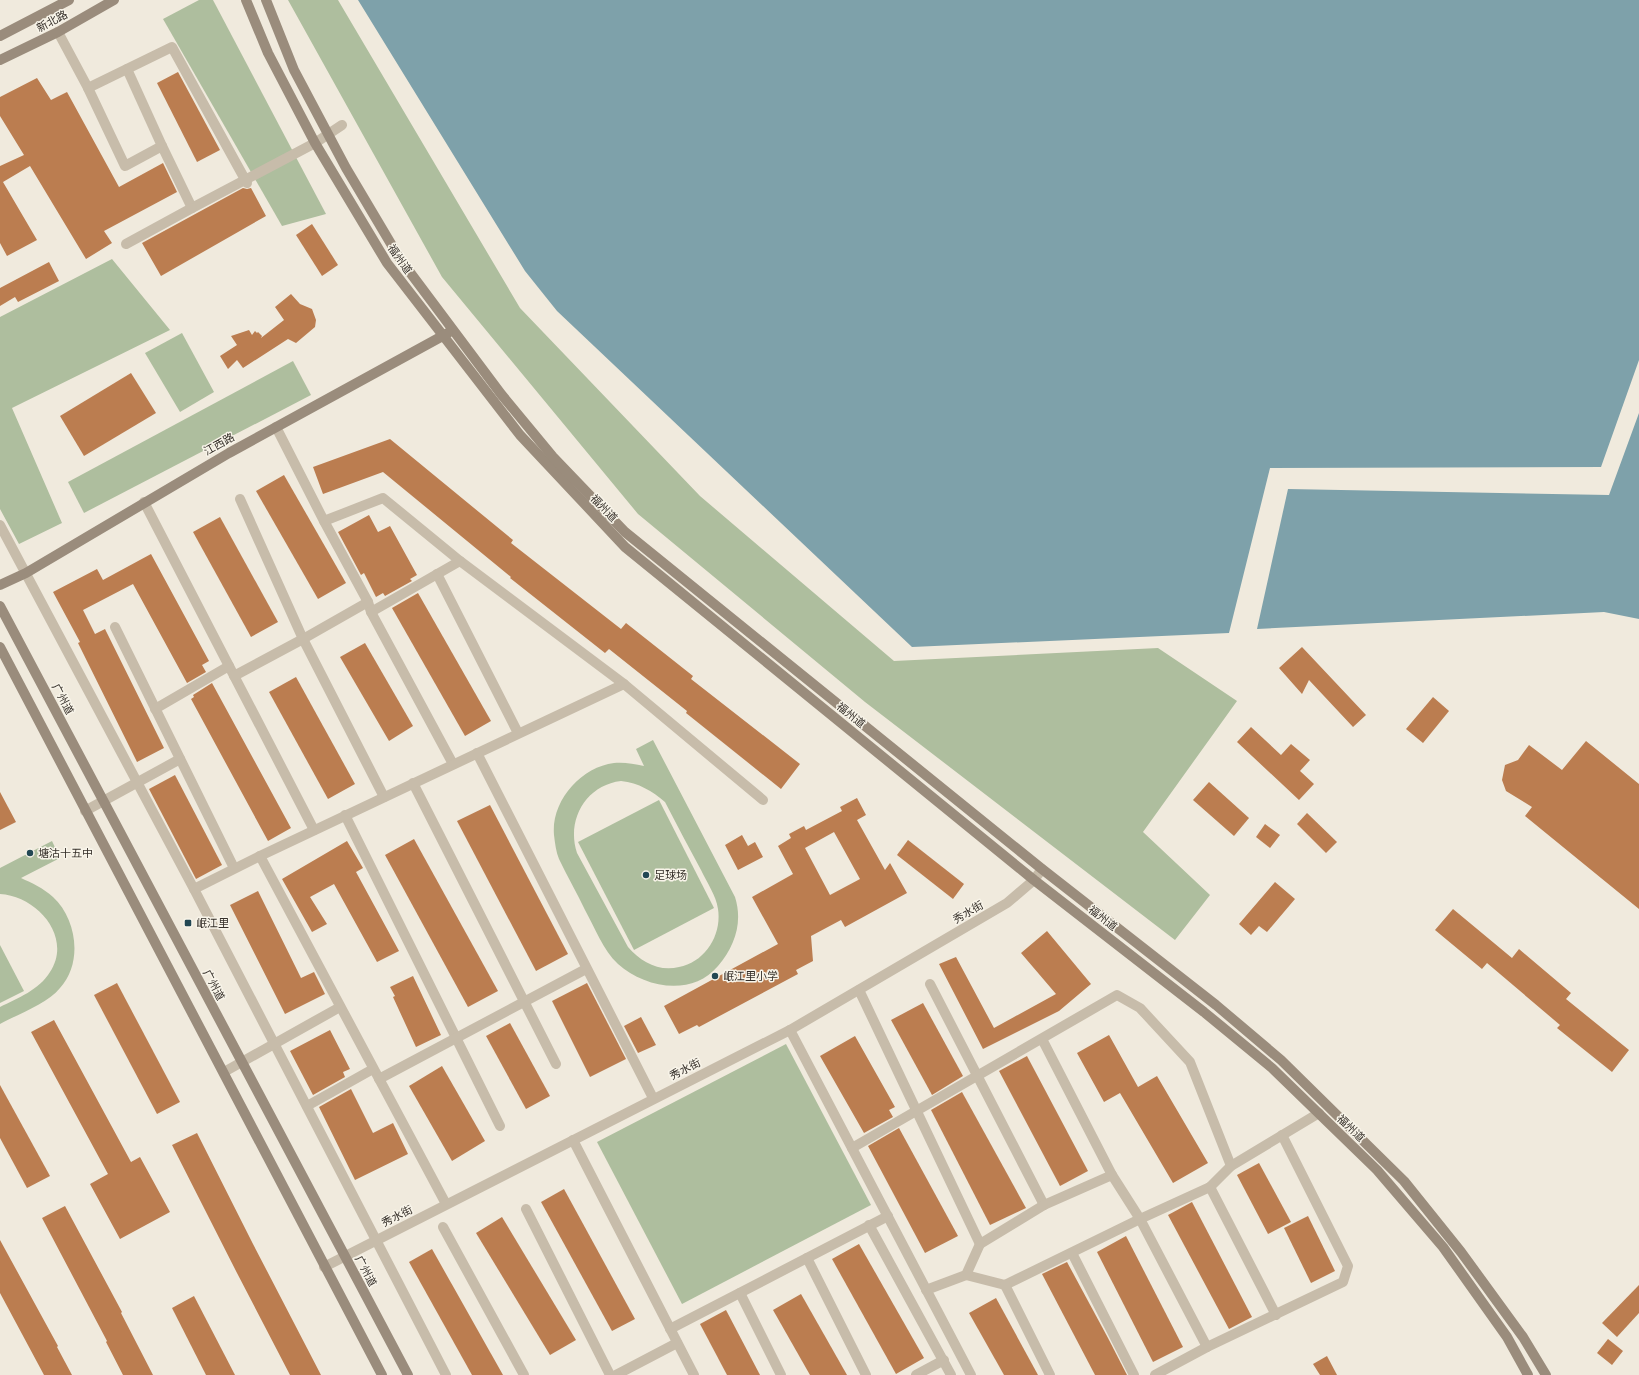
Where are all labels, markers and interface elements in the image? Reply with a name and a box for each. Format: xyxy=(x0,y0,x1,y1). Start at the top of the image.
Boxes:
street label: 新北路 xyxy=(34,7,70,35)
street label: 福州道 xyxy=(385,241,415,277)
street label: 江西路 xyxy=(201,430,237,458)
street label: 福州道 xyxy=(588,491,620,525)
street label: 广州道 xyxy=(49,681,77,717)
street label: 福州道 xyxy=(834,699,868,731)
place label: 塘沽十五中 xyxy=(38,846,93,860)
marker: 塘沽十五中 xyxy=(25,848,35,858)
place label: 足球场 xyxy=(654,868,687,882)
marker: 足球场 xyxy=(641,870,651,880)
street label: 秀水街 xyxy=(950,898,986,926)
street label: 福州道 xyxy=(1086,902,1120,934)
place label: 岷江里 xyxy=(196,916,229,930)
marker: 岷江里 xyxy=(183,918,193,928)
street label: 广州道 xyxy=(200,967,228,1003)
place label: 岷江里小学 xyxy=(723,969,778,983)
marker: 岷江里小学 xyxy=(710,971,720,981)
street label: 秀水街 xyxy=(667,1055,703,1083)
street label: 福州道 xyxy=(1334,1112,1368,1144)
street label: 秀水街 xyxy=(379,1202,415,1230)
street label: 广州道 xyxy=(352,1253,380,1289)

